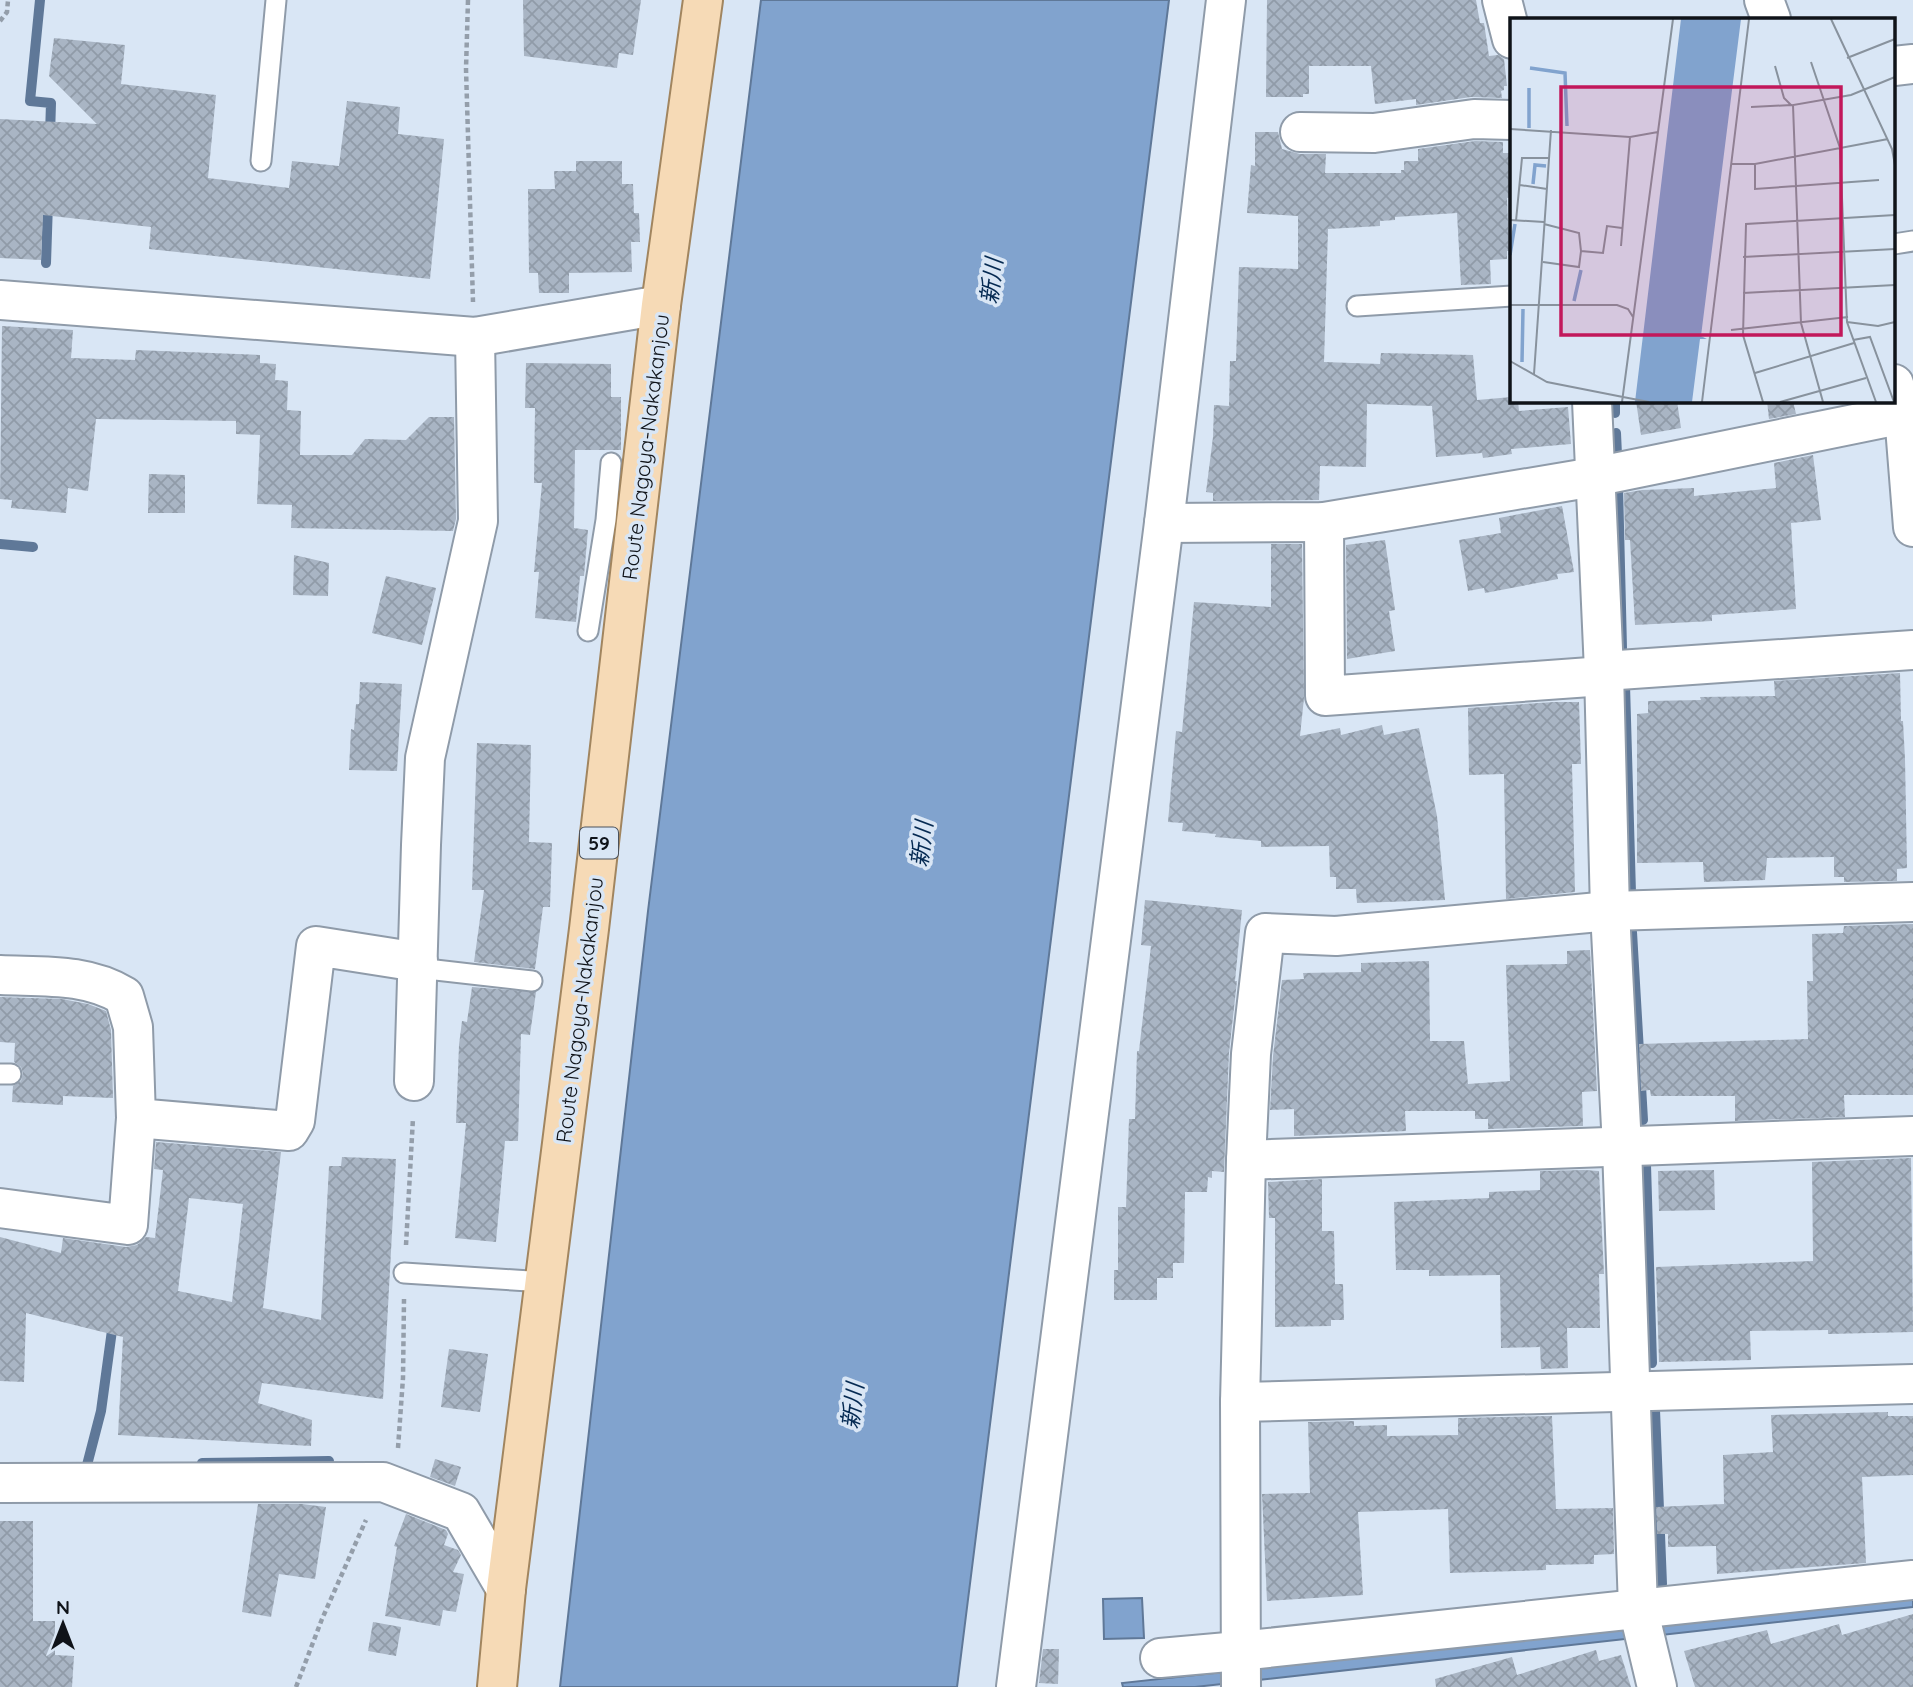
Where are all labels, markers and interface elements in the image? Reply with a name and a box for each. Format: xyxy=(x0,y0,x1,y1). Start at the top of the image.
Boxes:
inset map xyxy=(1510,18,1896,402)
water label: 新川 xyxy=(974,253,1009,306)
street label: Route Nagoya-Nakakanjou xyxy=(616,313,674,581)
water label: 新川 xyxy=(904,816,939,869)
road number: 59 xyxy=(580,828,618,858)
street label: Route Nagoya-Nakakanjou xyxy=(550,876,608,1144)
water label: 新川 xyxy=(835,1378,870,1431)
north arrow xyxy=(28,1589,98,1659)
text: N xyxy=(56,1595,70,1619)

